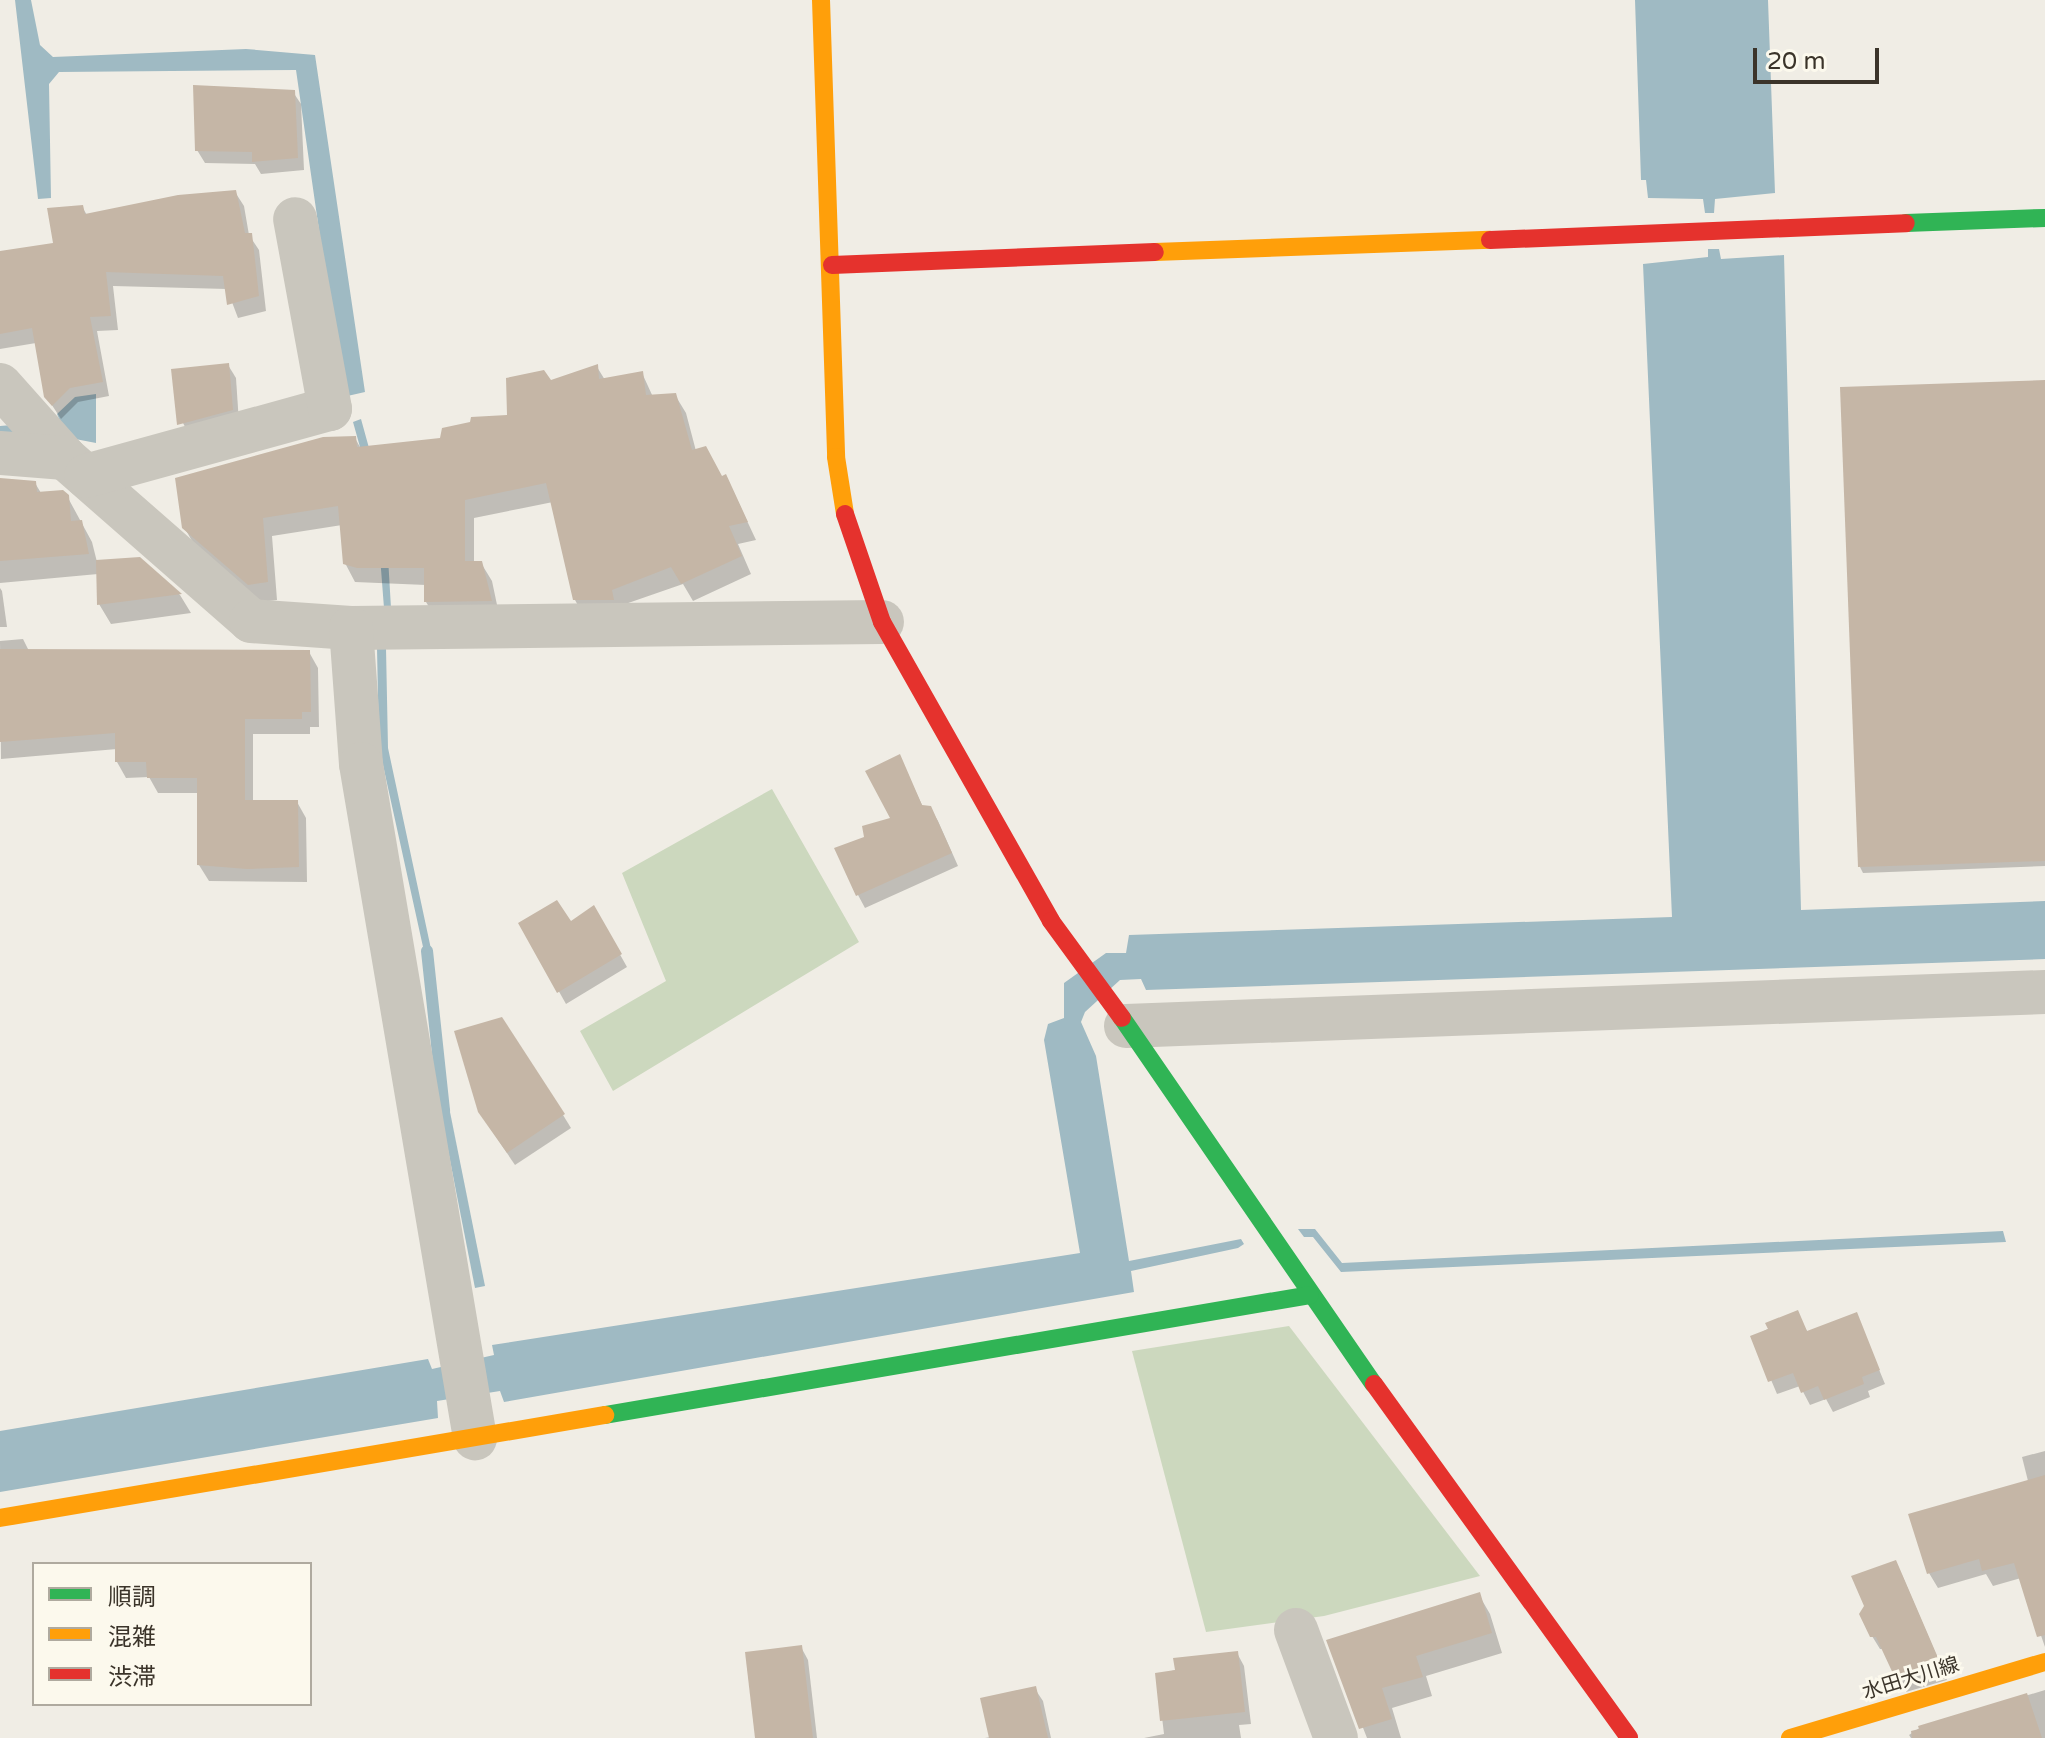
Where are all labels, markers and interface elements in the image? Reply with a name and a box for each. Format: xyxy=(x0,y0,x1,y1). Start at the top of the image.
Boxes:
scale bar xyxy=(1757,32,1883,82)
text: 20 m xyxy=(1767,47,1825,76)
legend xyxy=(32,1562,312,1706)
text: 順調 xyxy=(108,1583,156,1612)
text: 混雑 xyxy=(108,1623,156,1652)
street label: 水田大川線 xyxy=(1860,1653,1962,1705)
text: 渋滞 xyxy=(108,1663,156,1692)

